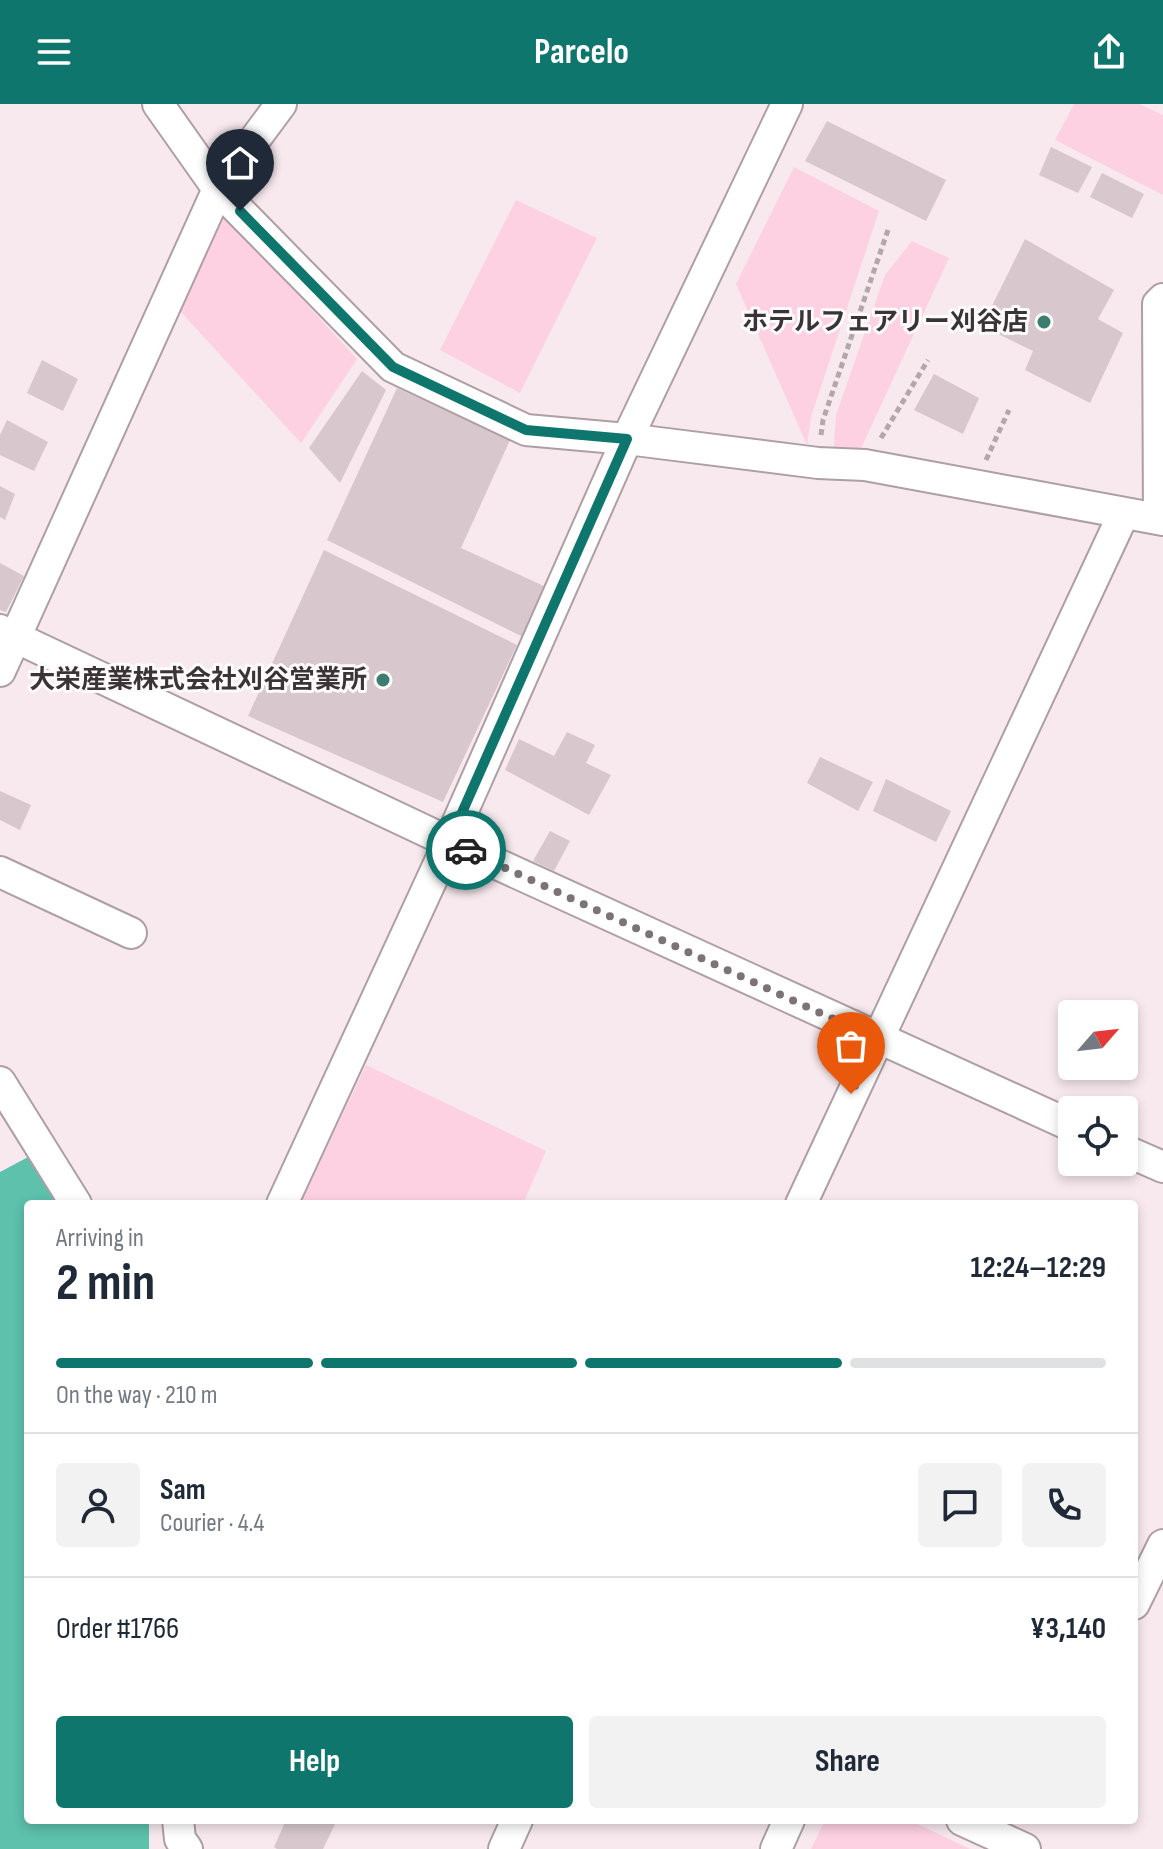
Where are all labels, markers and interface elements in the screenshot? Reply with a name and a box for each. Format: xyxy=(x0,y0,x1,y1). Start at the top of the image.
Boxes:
icon: menu xyxy=(32,30,76,74)
icon: share xyxy=(1087,30,1131,74)
text: Parcelo xyxy=(534,31,629,74)
pin xyxy=(206,129,274,211)
icon: home xyxy=(218,141,262,185)
place label: ホテルフェアリー刈谷店 xyxy=(742,307,1028,338)
marker: ホテルフェアリー刈谷店 xyxy=(1035,313,1053,331)
place label: 大栄産業株式会社刈谷営業所 xyxy=(29,665,367,696)
marker: 大栄産業株式会社刈谷営業所 xyxy=(374,671,392,689)
courier xyxy=(426,810,506,890)
icon: car xyxy=(444,828,488,872)
north arrow xyxy=(1058,1000,1138,1080)
map controls xyxy=(1058,1000,1138,1176)
pin xyxy=(817,1012,885,1094)
icon: bag xyxy=(829,1024,873,1068)
button: locate xyxy=(1058,1096,1138,1176)
text: Arriving in xyxy=(56,1223,144,1254)
text: 12:24–12:29 xyxy=(970,1250,1106,1286)
text: 2 min xyxy=(56,1252,155,1315)
text: On the way · 210 m xyxy=(56,1380,217,1411)
button: person xyxy=(56,1463,140,1547)
button: chat xyxy=(918,1463,1002,1547)
button: phone xyxy=(1022,1463,1106,1547)
text: Sam xyxy=(160,1472,206,1508)
text: Courier · 4.4 xyxy=(160,1508,264,1539)
text: Order #1766 xyxy=(56,1611,179,1647)
text: ¥3,140 xyxy=(1030,1611,1106,1647)
button: Help xyxy=(56,1716,573,1808)
button: Share xyxy=(589,1716,1106,1808)

